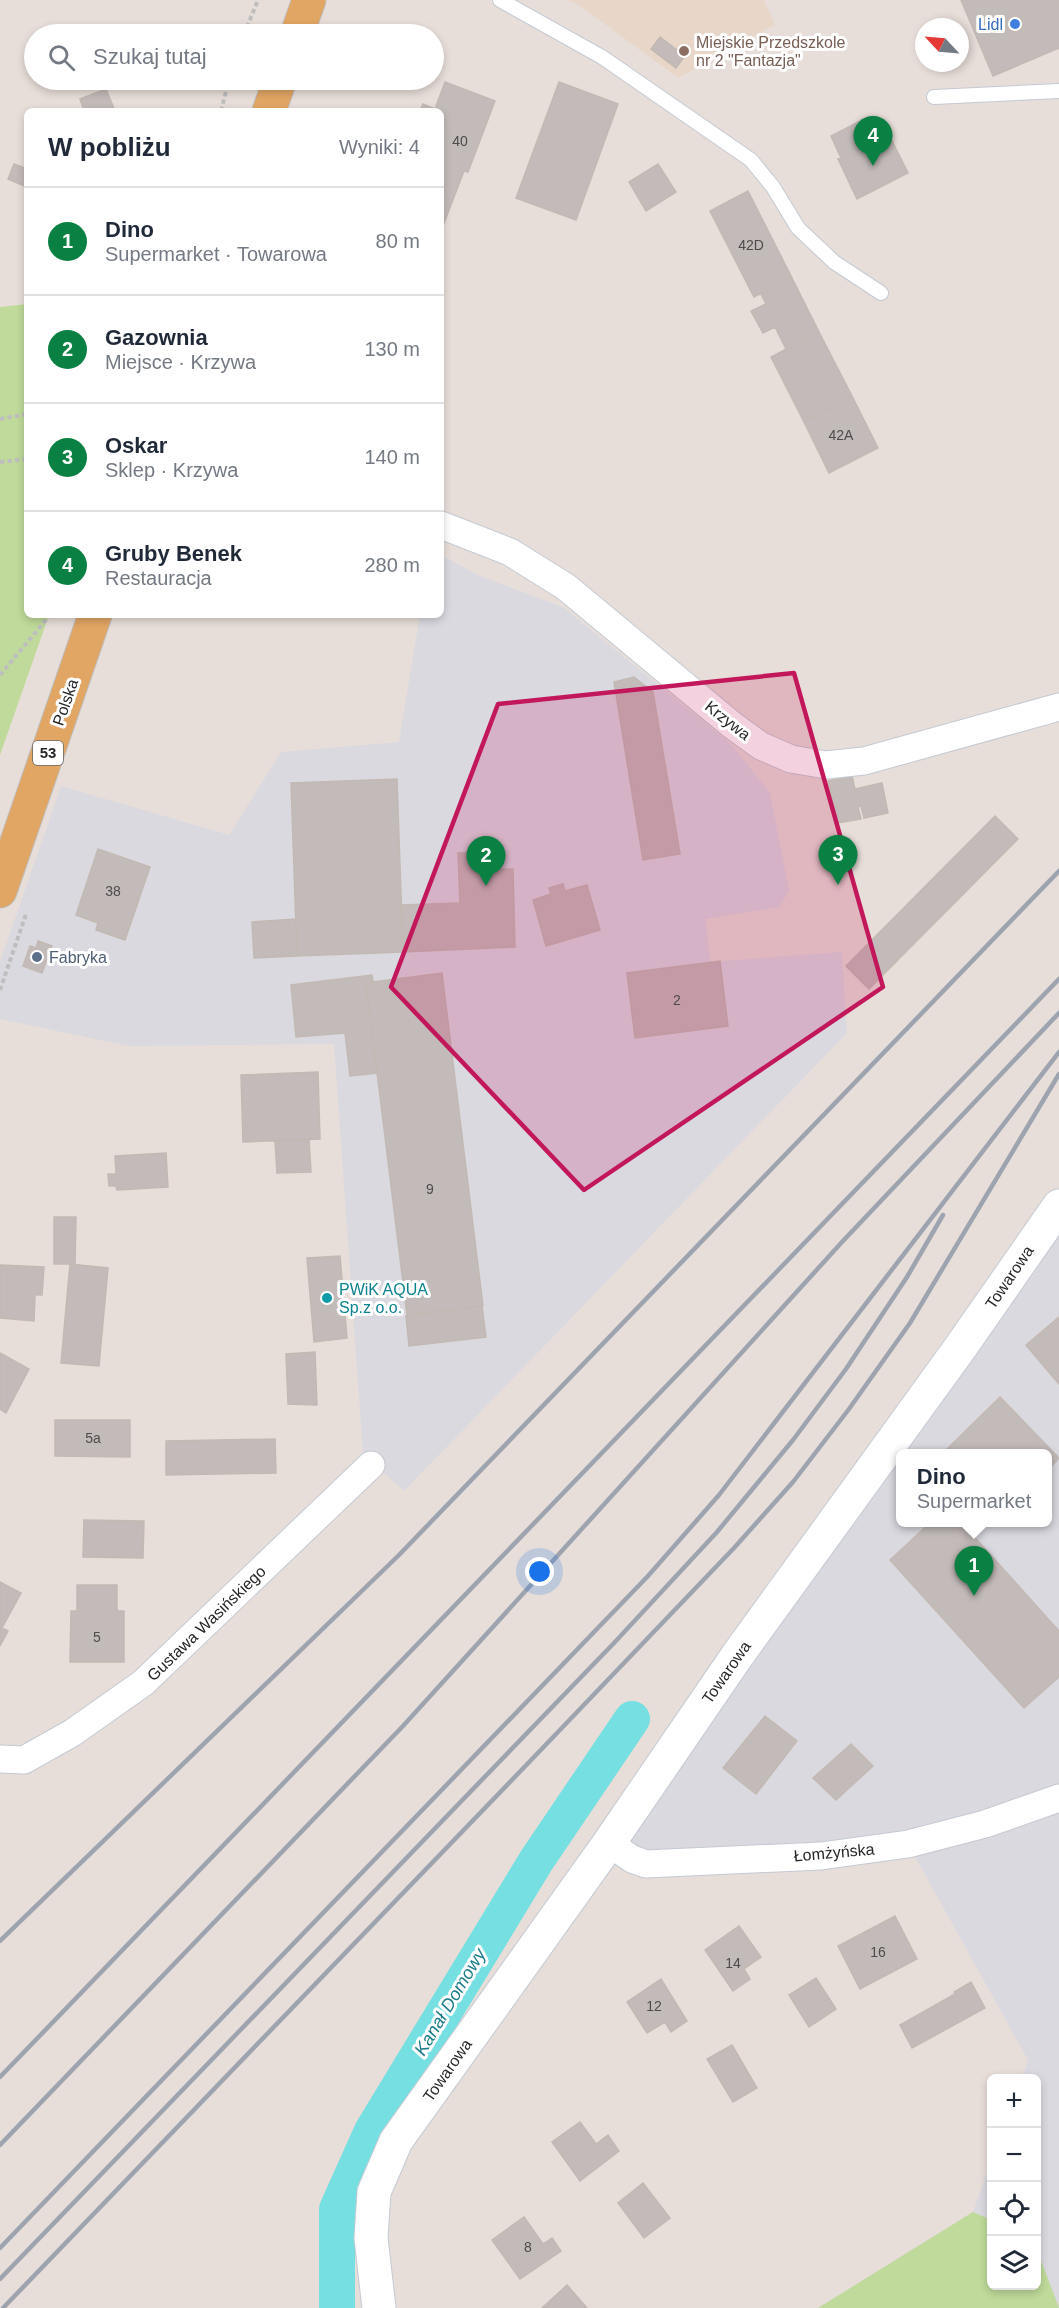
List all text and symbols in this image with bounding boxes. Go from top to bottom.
place label: Lidl [978,16,1003,33]
marker: Lidl [1008,17,1022,31]
north arrow [915,18,969,72]
search box [24,24,444,90]
place label: Miejskie Przedszkole nr 2 "Fantazja" [696,34,845,69]
icon: search [45,41,78,74]
text: Szukaj tutaj [93,44,207,69]
marker: Miejskie Przedszkole nr 2 "Fantazja" [677,44,691,58]
pin: 4 [854,116,892,166]
text: W pobliżu [48,132,171,162]
house number: 40 [452,133,468,149]
text: Wyniki: 4 [339,136,420,158]
text: Dino [105,217,154,242]
text: 1 [62,230,73,252]
text: 80 m [376,230,420,252]
house number: 42D [738,237,764,253]
text: Supermarket · Towarowa [105,243,327,265]
text: Gazownia [105,325,208,350]
text: 2 [62,338,73,360]
text: 130 m [364,338,420,360]
text: Miejsce · Krzywa [105,351,256,373]
house number: 42A [829,427,854,443]
text: Oskar [105,433,167,458]
text: 3 [62,446,73,468]
text: 140 m [364,446,420,468]
text: Sklep · Krzywa [105,459,238,481]
text: Gruby Benek [105,541,242,566]
text: 4 [62,554,73,576]
text: 280 m [364,554,420,576]
text: Restauracja [105,567,212,589]
street label: Polska [50,677,81,728]
street label: Krzywa [702,698,754,743]
road number: 53 [33,741,63,765]
pin: 2 [466,836,506,886]
pin: 3 [818,836,858,885]
house number: 38 [105,883,121,899]
place label: Fabryka [49,949,107,966]
marker: Fabryka [30,950,44,964]
house number: 2 [673,992,681,1008]
house number: 9 [426,1181,434,1197]
street label: Towarowa [982,1243,1037,1312]
place label: PWiK AQUA Sp.z o.o. [339,1281,428,1316]
marker: PWiK AQUA Sp.z o.o. [320,1291,334,1305]
house number: 5a [85,1430,101,1446]
popup [896,1449,1052,1527]
text: Dino [917,1464,966,1489]
text: Supermarket [917,1490,1031,1512]
pin: 1 [954,1546,994,1596]
your location [525,1557,554,1586]
street label: Gustawa Wasińskiego [144,1562,269,1684]
house number: 5 [93,1629,101,1645]
street label: Towarowa [699,1638,754,1707]
street label: Łomżyńska [793,1840,875,1864]
water label: Kanał Domowy [410,1944,490,2059]
house number: 16 [870,1944,886,1960]
house number: 14 [725,1955,741,1971]
house number: 12 [646,1998,662,2014]
street label: Towarowa [420,2036,475,2105]
map controls [987,2074,1041,2290]
button: + [987,2074,1041,2128]
button: − [987,2128,1041,2182]
button: locate [987,2182,1041,2236]
button: layers [987,2236,1041,2290]
house number: 8 [524,2239,532,2255]

